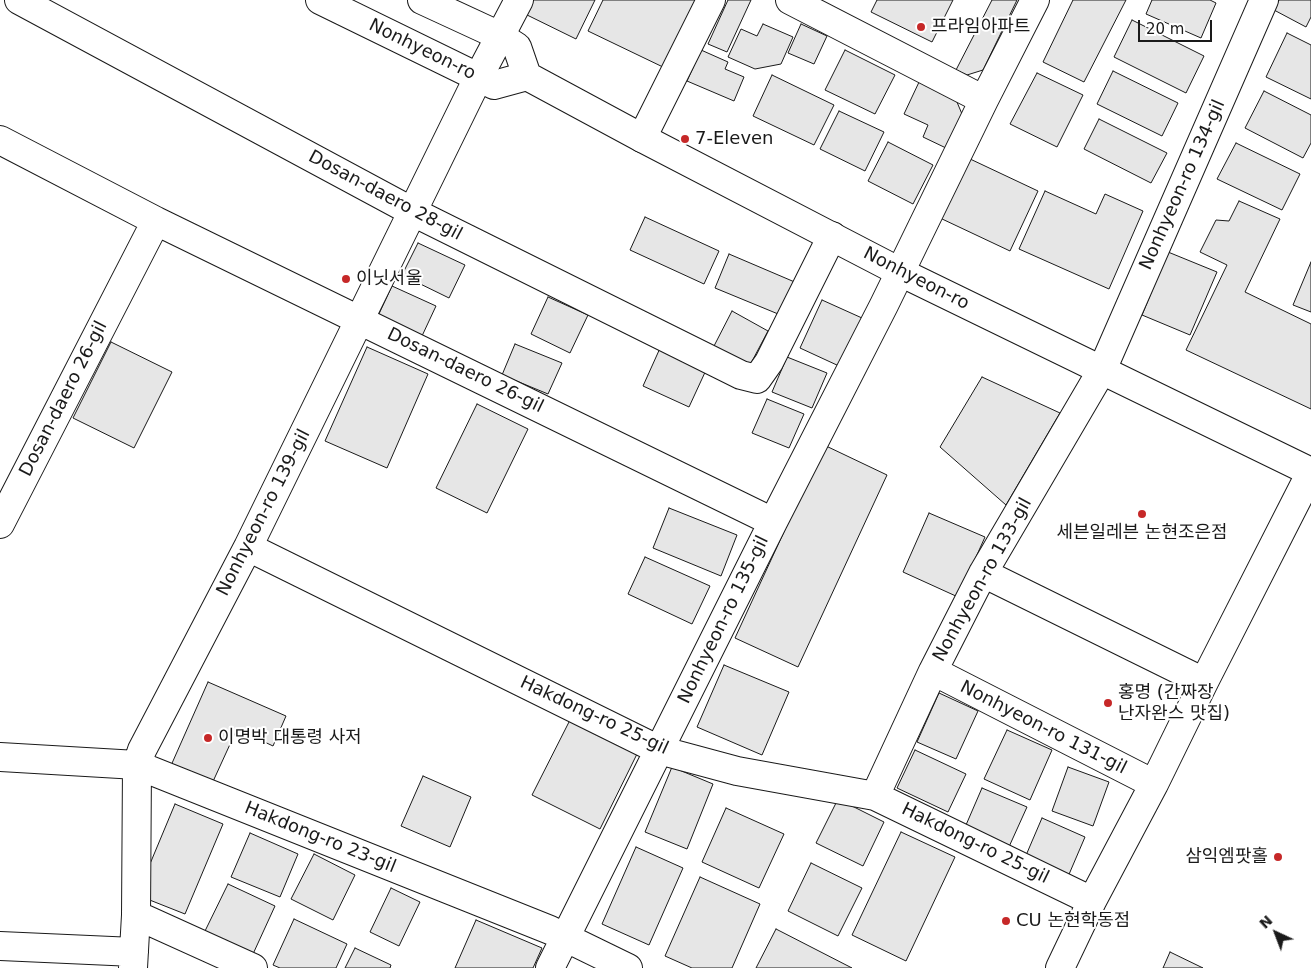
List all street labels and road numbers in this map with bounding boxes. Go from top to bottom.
street label: Nonhyeon-ro [365,15,479,85]
street label: Nonhyeon-ro 134-gil [1136,97,1230,273]
street label: Dosan-daero 28-gil [304,146,466,246]
street label: Nonhyeon-ro [859,243,973,315]
street label: Dosan-daero 26-gil [15,318,113,480]
street label: Dosan-daero 26-gil [383,324,547,418]
street label: Nonhyeon-ro 139-gil [213,426,315,600]
street label: Nonhyeon-ro 133-gil [929,494,1037,666]
street label: Nonhyeon-ro 135-gil [674,533,774,707]
street label: Hakdong-ro 25-gil [516,672,672,760]
street label: Nonhyeon-ro 131-gil [956,677,1130,779]
street label: Hakdong-ro 23-gil [241,798,399,878]
street label: Hakdong-ro 25-gil [898,799,1052,889]

